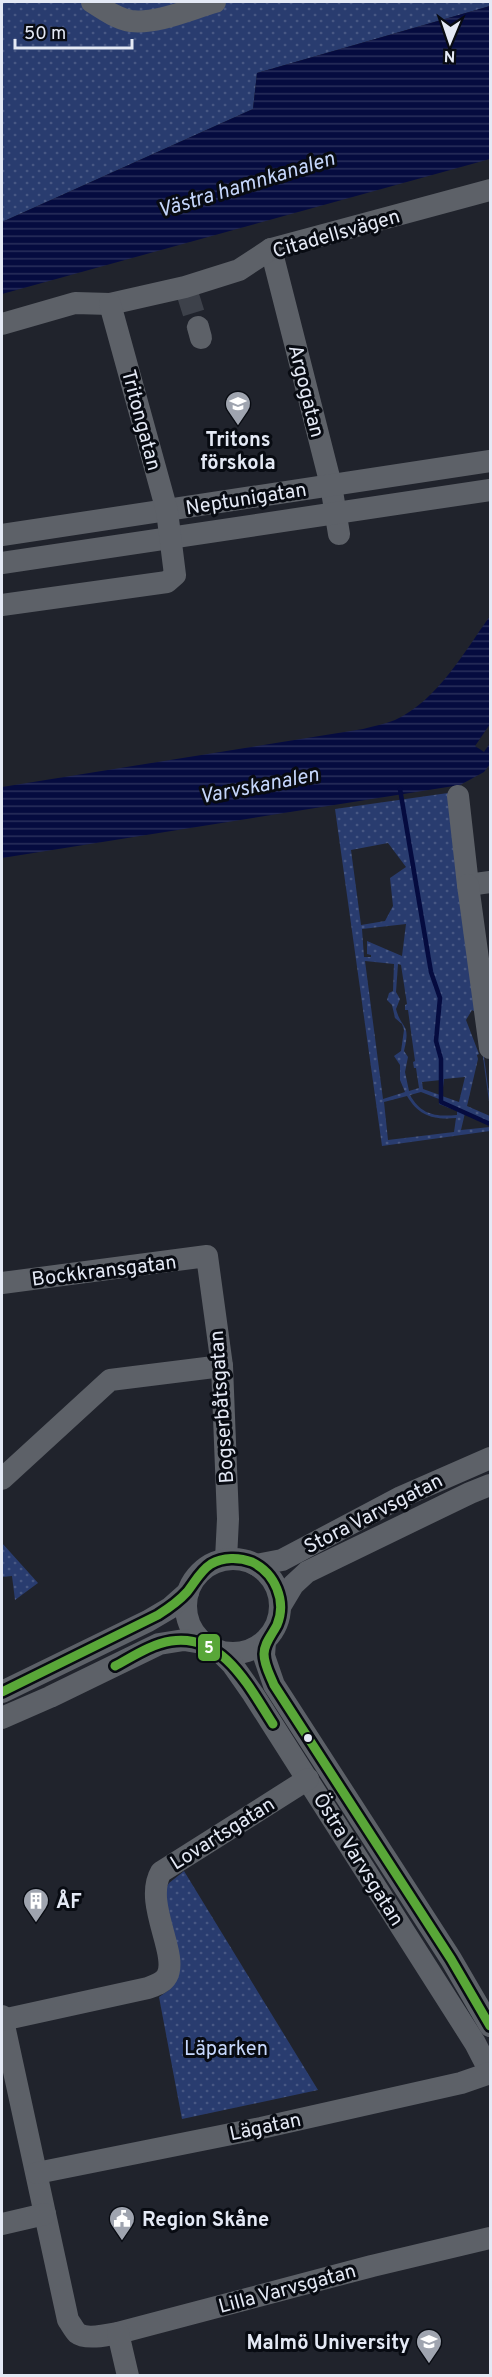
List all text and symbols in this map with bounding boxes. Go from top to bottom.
scale bar [15,12,132,50]
north arrow [420,12,480,72]
text: 50 m [24,23,66,46]
text: N [443,45,456,65]
water label: Västra hamnkanalen [155,146,339,225]
street label: Citadellsvägen [270,204,403,266]
street label: Argogatan [281,342,329,440]
street label: Tritongatan [114,367,166,474]
school or university icon: Tritons förskola [223,389,253,427]
place label: Tritons förskola [200,428,276,477]
street label: Neptunigatan [184,478,309,522]
water label: Varvskanalen [197,762,322,811]
street label: Bockkransgatan [30,1250,178,1294]
street label: Bogserbåtsgatan [205,1330,241,1484]
street label: Stora Varvsgatan [300,1469,448,1561]
line badge: 5 [197,1633,221,1662]
text: 5 [204,1639,214,1659]
unlabelled marker [302,1732,314,1744]
street label: Östra Varvsgatan [306,1788,410,1932]
street label: Lovartsgatan [166,1792,280,1877]
building icon: ÅF [21,1886,51,1924]
place label: ÅF [56,1889,82,1916]
park label: Läparken [184,2037,268,2063]
street label: Lägatan [227,2108,304,2148]
public building icon: Region Skåne [107,2204,137,2242]
place label: Region Skåne [142,2208,269,2234]
street label: Lilla Varvsgatan [216,2259,359,2321]
school or university icon: Malmö University [414,2327,444,2365]
place label: Malmö University [246,2331,410,2357]

